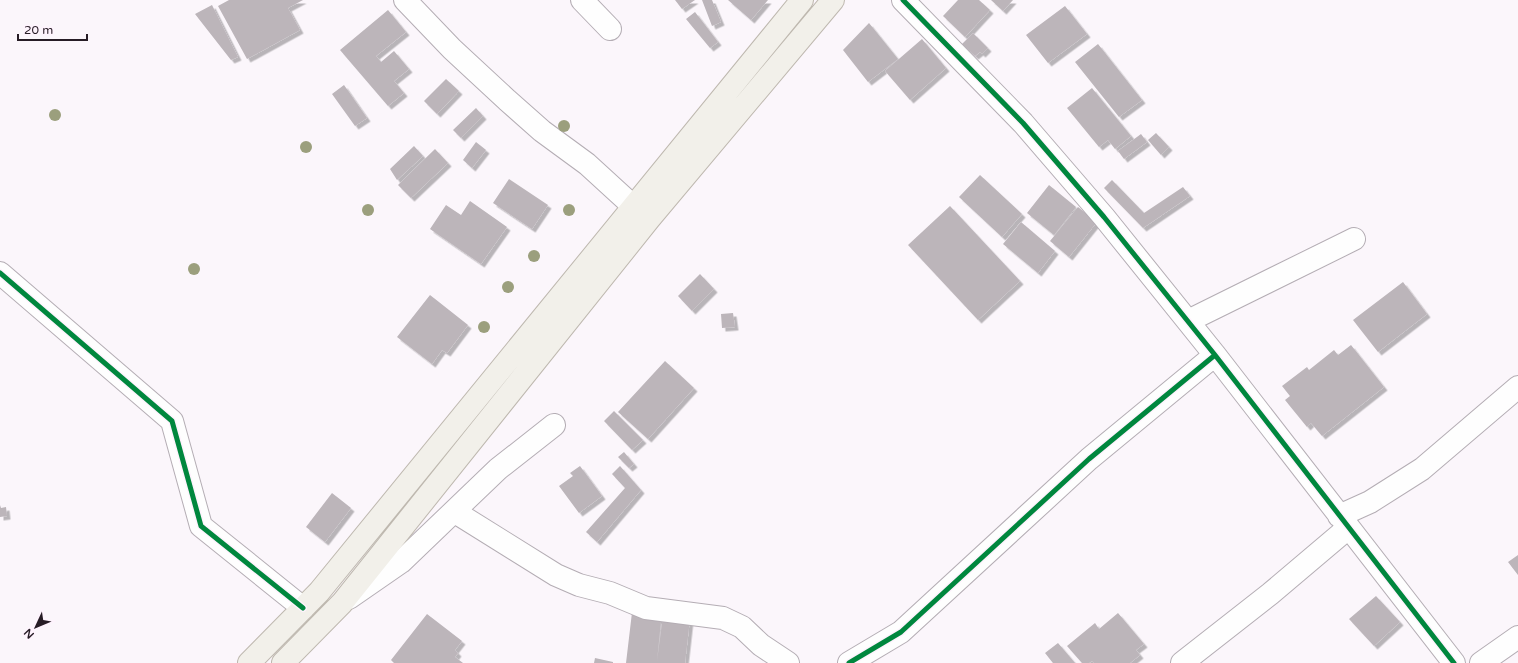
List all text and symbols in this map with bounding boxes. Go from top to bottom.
scale bar [18,16,87,42]
text: 20 m [24,23,53,37]
north arrow [16,607,56,647]
text: N [21,626,37,641]

